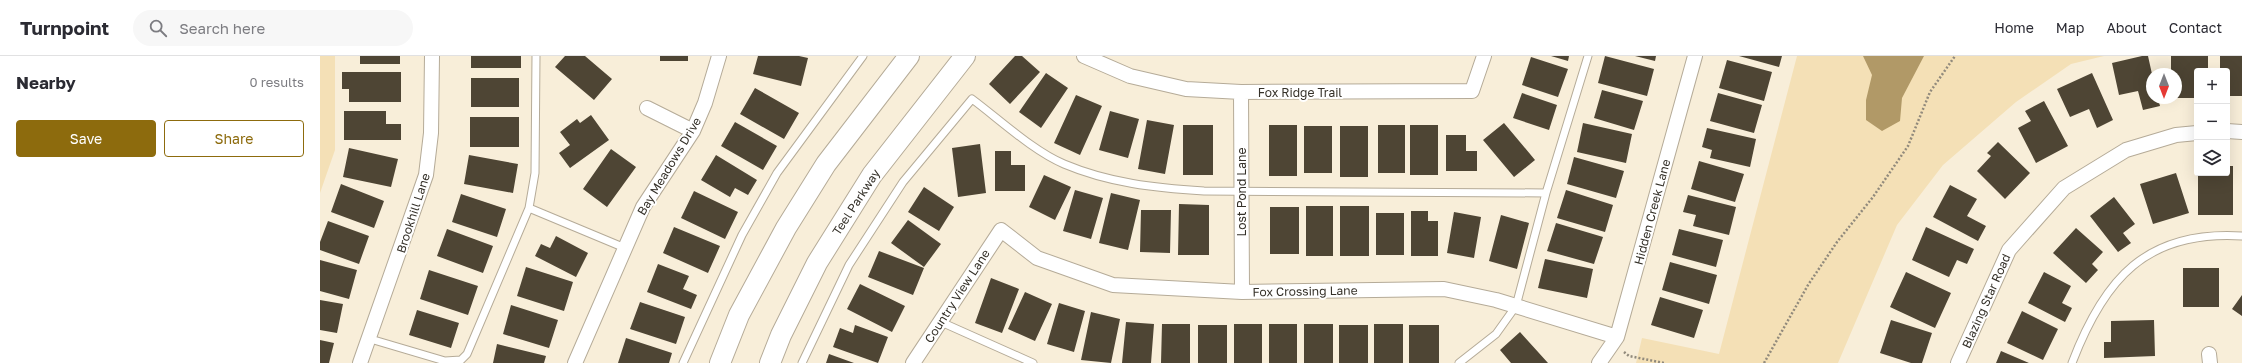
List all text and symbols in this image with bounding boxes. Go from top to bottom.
search box [133,10,413,46]
text: Turnpoint [20,16,109,39]
icon: search [147,17,169,39]
text: Search here [179,19,265,37]
text: Home [1994,19,2034,36]
text: Map [2056,19,2084,36]
text: About [2106,19,2147,36]
text: Contact [2169,19,2222,36]
north arrow [2146,68,2182,104]
map controls [2194,68,2230,176]
button: + [2194,68,2230,104]
text: Nearby [16,72,76,93]
text: 0 results [249,74,304,90]
street label: Fox Ridge Trail [1258,85,1342,100]
button: − [2194,104,2230,140]
street label: Bay Meadows Drive [634,114,704,218]
button: Save [16,120,156,157]
button: Share [164,120,304,157]
button: layers [2194,140,2230,176]
street label: Lost Pond Lane [1234,148,1249,236]
street label: Hidden Creek Lane [1631,157,1673,267]
street label: Teel Parkway [829,166,883,238]
street label: Brookhill Lane [393,171,433,255]
street label: Country View Lane [921,246,993,346]
street label: Blazing Star Road [1958,251,2014,351]
street label: Fox Crossing Lane [1252,283,1358,299]

